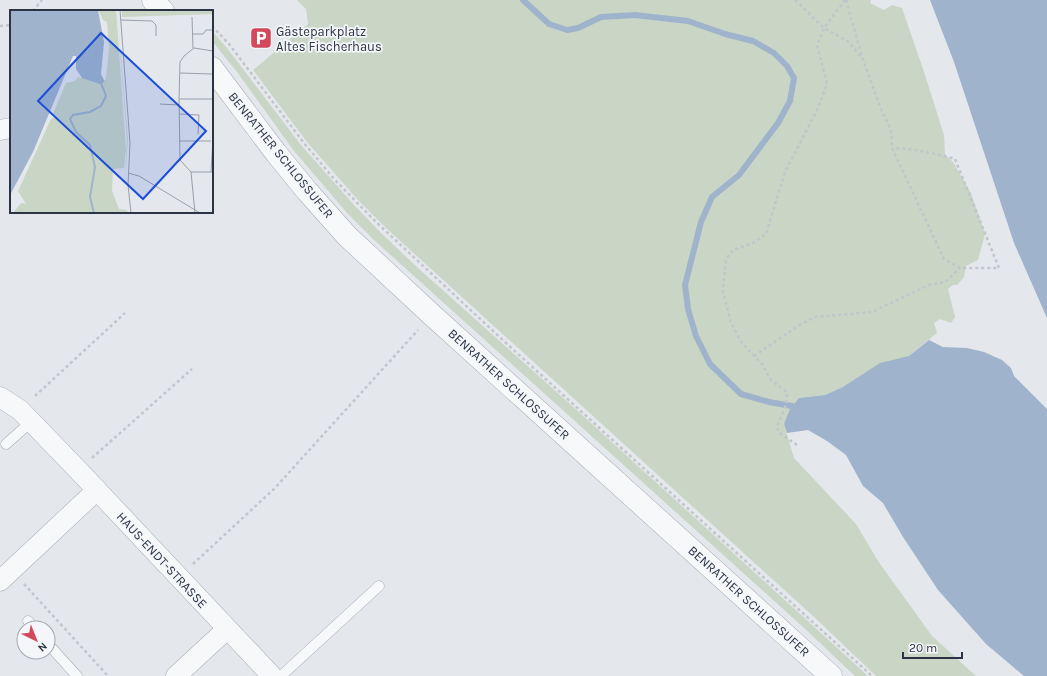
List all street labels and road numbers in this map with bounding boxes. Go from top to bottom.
street label: BENRATHER SCHLOSSUFER [225,89,337,221]
street label: BENRATHER SCHLOSSUFER [445,326,573,442]
street label: HAUS-ENDT-STRASSE [114,509,210,611]
street label: BENRATHER SCHLOSSUFER [685,543,813,659]

